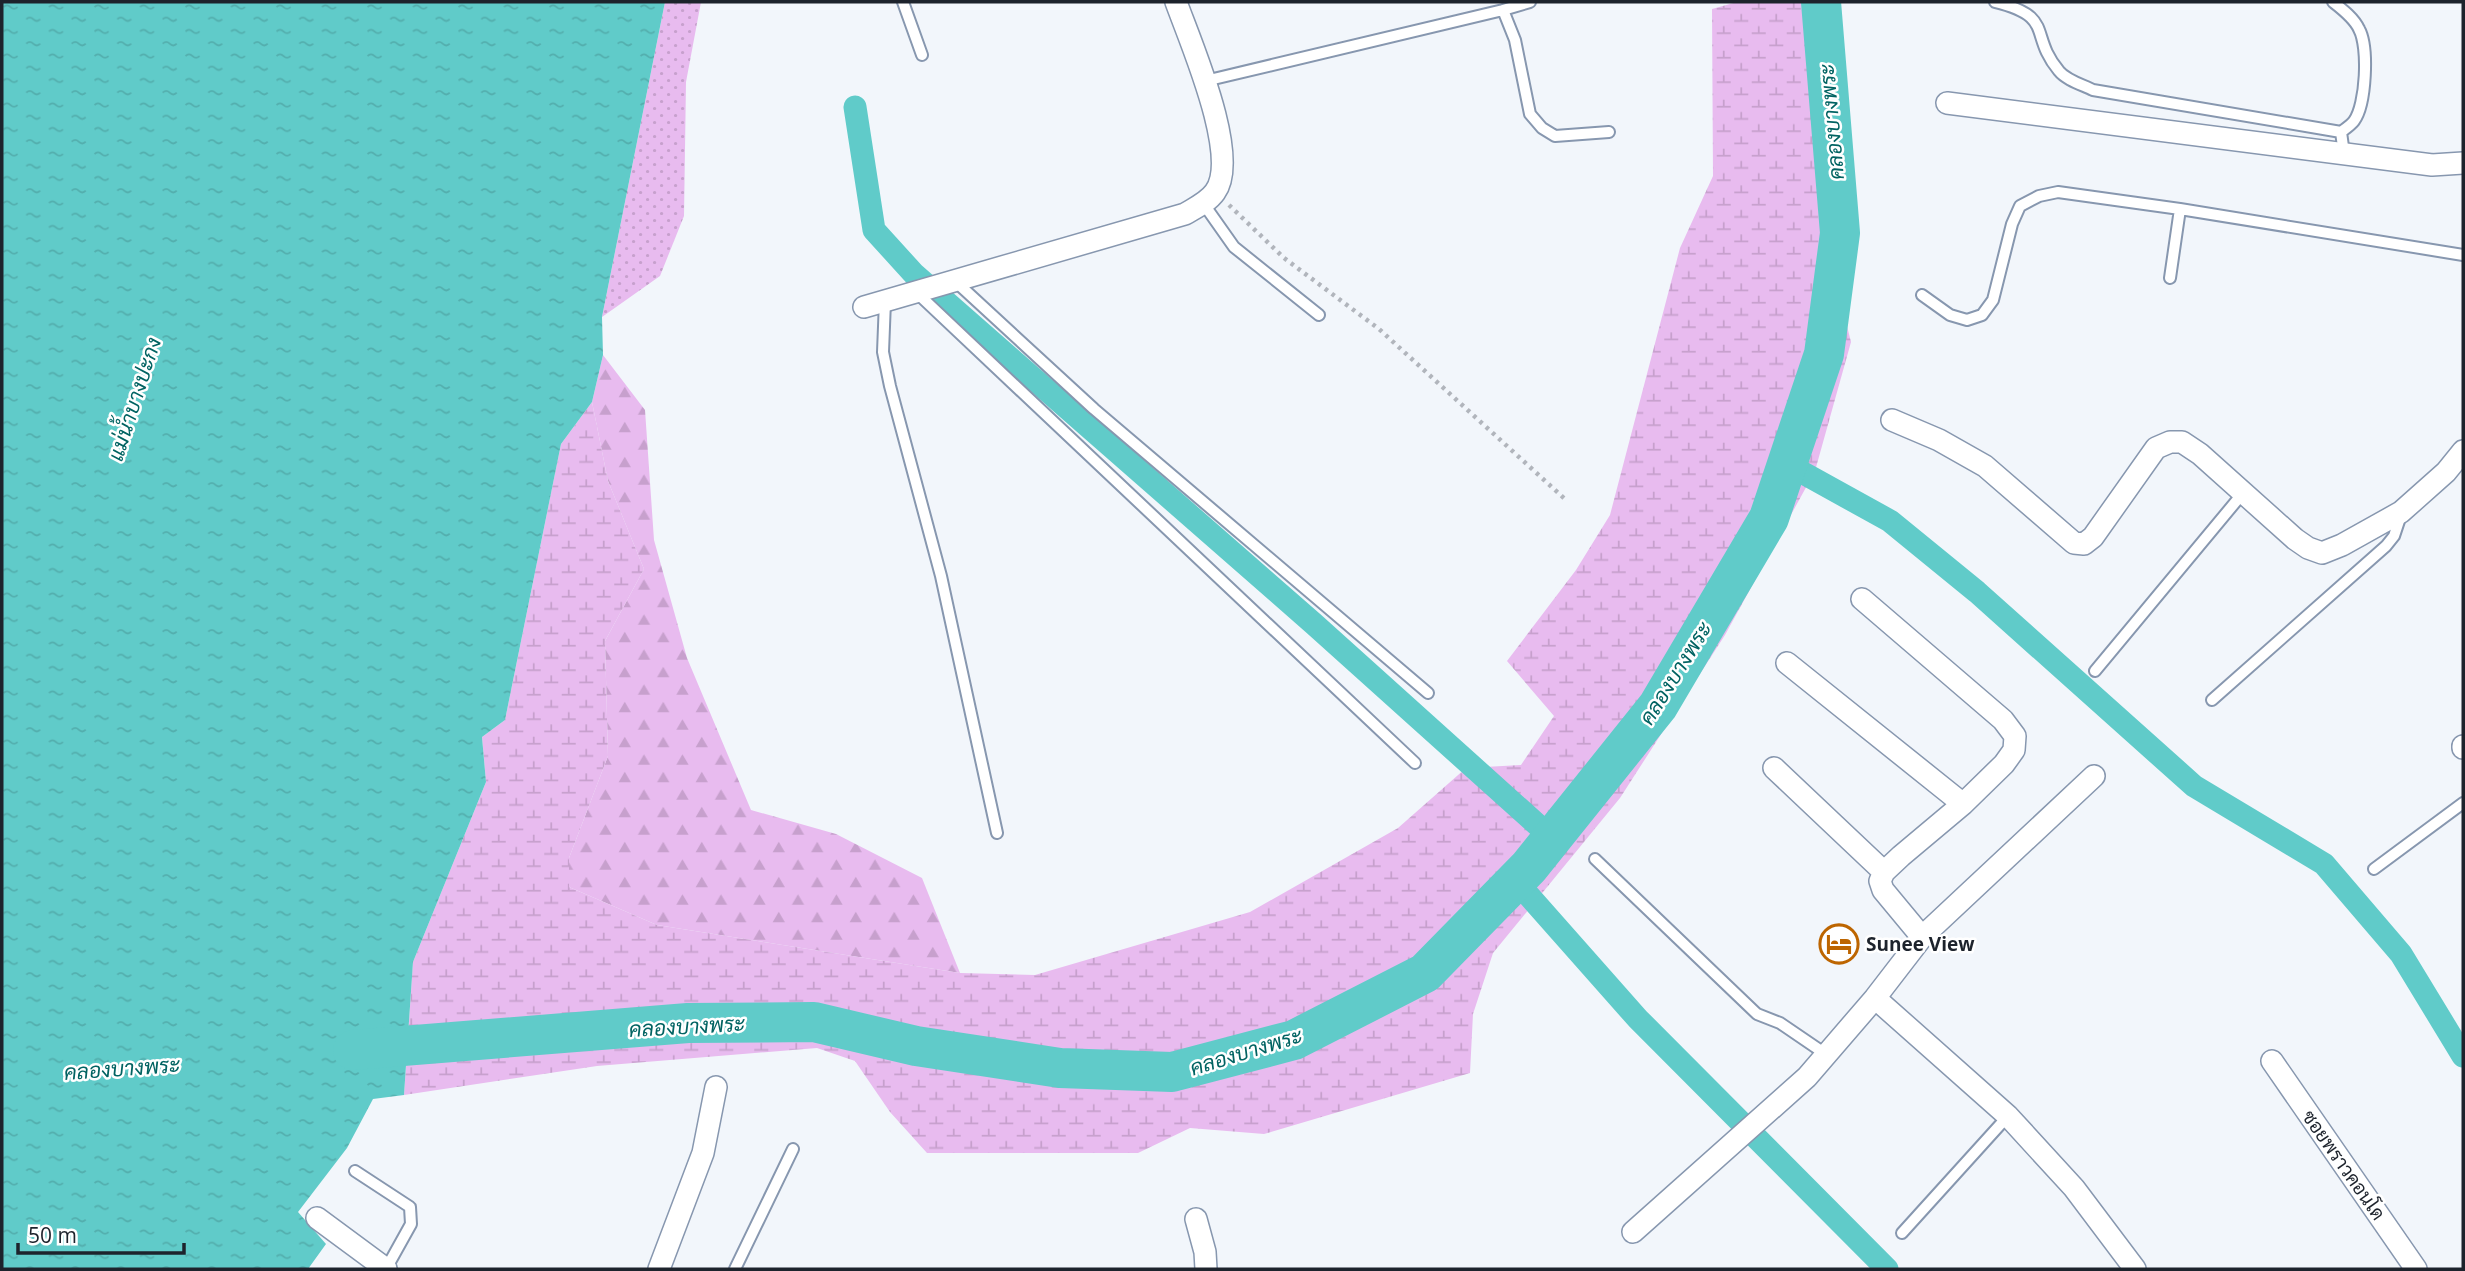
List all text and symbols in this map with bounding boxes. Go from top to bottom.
water label: คลองบางพระ [1812,62,1850,181]
water label: แม่น้ำบางปะกง [98,333,167,464]
water label: คลองบางพระ [1632,616,1718,730]
hotel icon: Sunee View [1818,923,1860,965]
place label: Sunee View [1866,931,1975,957]
water label: คลองบางพระ [628,1009,747,1043]
water label: คลองบางพระ [1186,1020,1307,1081]
water label: คลองบางพระ [63,1050,182,1086]
street label: ซอยพราวคอนโด [2296,1105,2392,1225]
scale bar [18,1212,184,1256]
text: 50 m [28,1221,77,1249]

